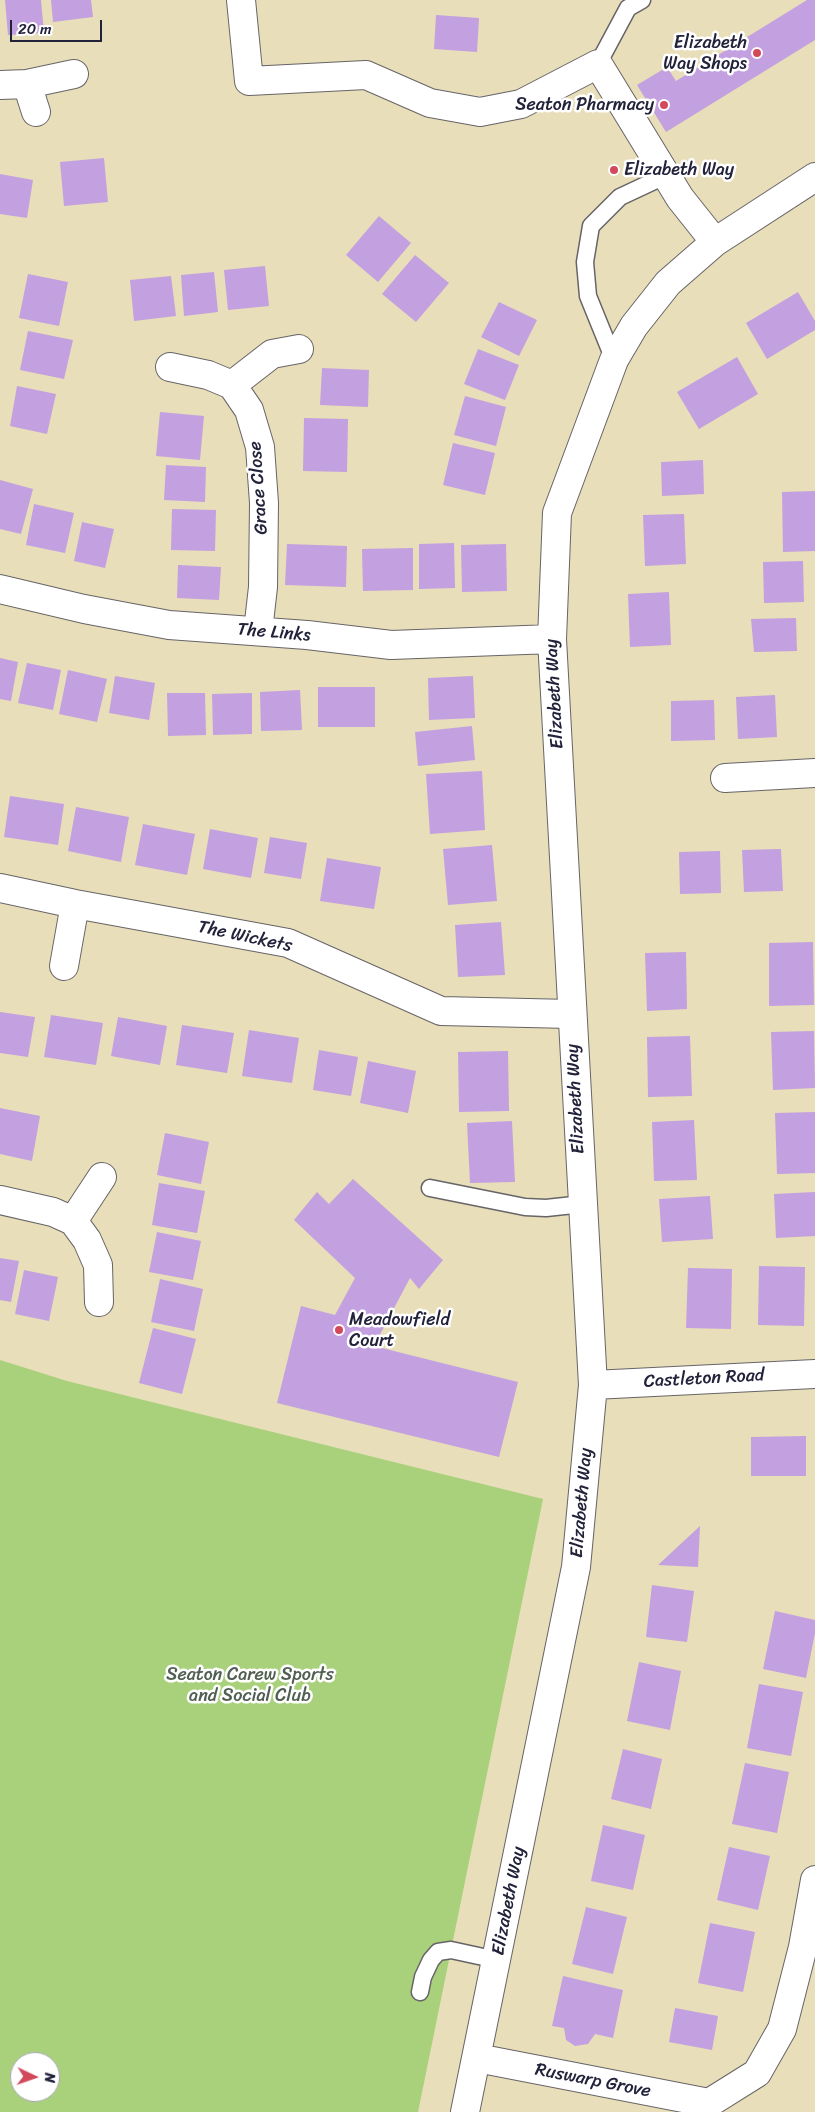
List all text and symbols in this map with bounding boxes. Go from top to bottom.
scale bar [12,10,105,42]
text: 20 m [18,16,52,42]
place label: Elizabeth Way Shops [663,32,747,74]
marker: Elizabeth Way Shops [751,47,763,59]
place label: Seaton Pharmacy [515,94,654,116]
marker: Seaton Pharmacy [658,99,670,111]
place label: Elizabeth Way [624,159,734,181]
marker: Elizabeth Way [608,164,620,176]
street label: Grace Close [245,441,273,535]
street label: The Links [237,619,311,647]
street label: Elizabeth Way [541,638,569,750]
street label: The Wickets [196,917,294,957]
street label: Elizabeth Way [562,1043,590,1155]
place label: Meadowfield Court [349,1309,450,1352]
marker: Meadowfield Court [333,1324,345,1336]
street label: Castleton Road [643,1365,765,1393]
street label: Elizabeth Way [566,1447,598,1559]
park label: Seaton Carew Sports and Social Club [166,1664,334,1706]
street label: Elizabeth Way [488,1845,530,1957]
north arrow [10,2052,60,2102]
street label: Ruswarp Grove [533,2059,653,2103]
text: N [37,2072,62,2083]

